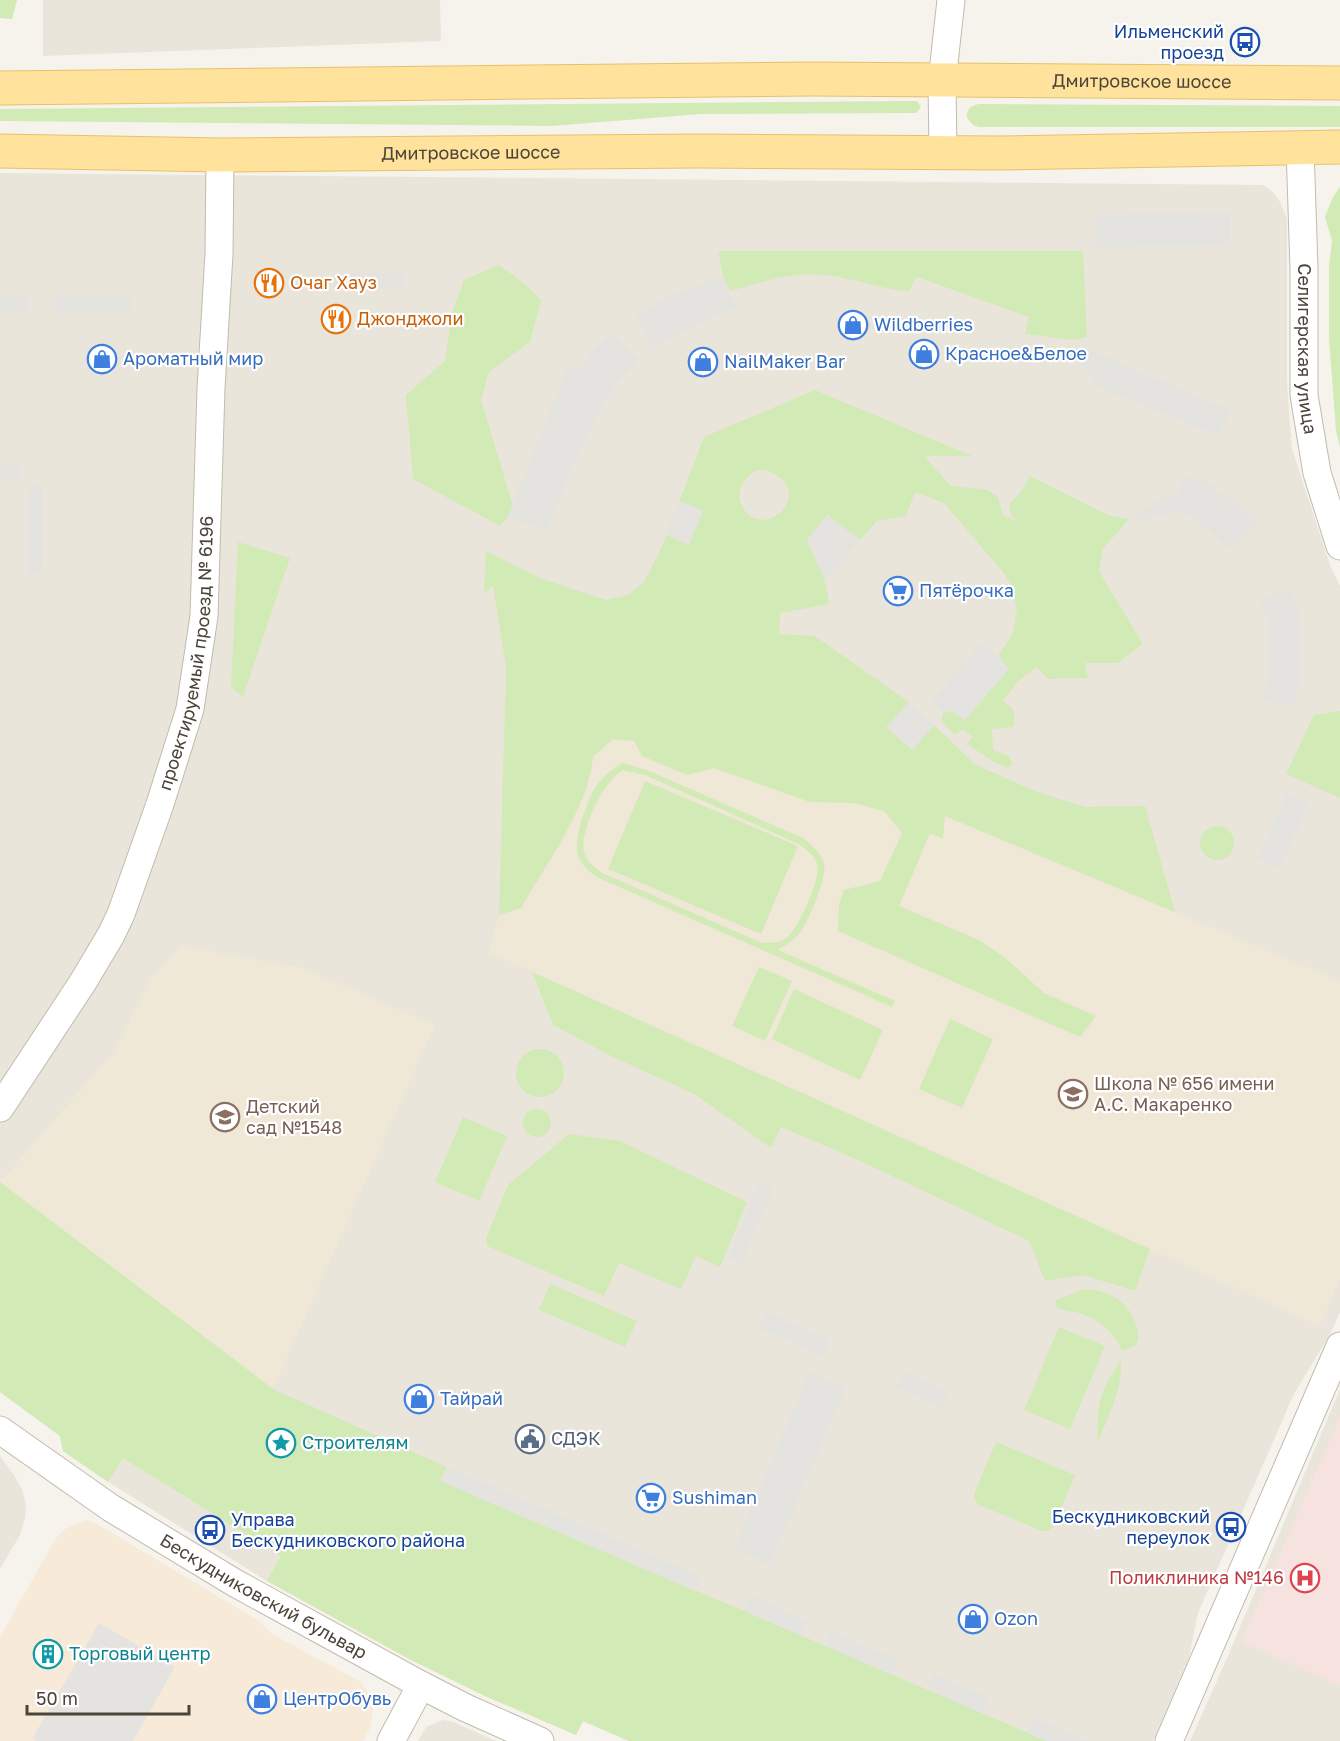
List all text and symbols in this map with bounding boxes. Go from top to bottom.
place label: Ильменский проезд [1114,20,1224,63]
bus stop icon: Ильменский проезд [1229,26,1261,58]
street label: Дмитровское шоссе [1052,69,1232,92]
street label: Дмитровское шоссе [381,140,561,164]
street label: Селигерская улица [1294,263,1322,436]
restaurant icon: Очаг Хауз [253,267,285,299]
place label: Очаг Хауз [290,271,377,293]
restaurant icon: Джонджоли [320,303,352,335]
place label: Джонджоли [357,307,463,329]
shop icon: Wildberries [837,309,869,341]
place label: Wildberries [874,313,973,335]
shop icon: Красное&Белое [908,338,940,370]
place label: Красное&Белое [945,342,1087,364]
shop icon: Ароматный мир [86,343,118,375]
shop icon: NailMaker Bar [687,346,719,378]
place label: Ароматный мир [123,347,263,369]
place label: NailMaker Bar [724,350,845,372]
street label: проектируемый проезд № 6196 [153,515,217,793]
supermarket icon: Пятёрочка [882,575,914,607]
place label: Пятёрочка [919,579,1014,601]
place label: Школа № 656 имени А.С. Макаренко [1094,1072,1275,1115]
school or university icon: Школа № 656 имени А.С. Макаренко [1057,1078,1089,1110]
place label: Детский сад №1548 [246,1095,342,1138]
school or university icon: Детский сад №1548 [209,1101,241,1133]
shop icon: Тайрай [403,1383,435,1415]
place label: Тайрай [440,1387,503,1409]
public building icon: СДЭК [514,1423,546,1455]
place icon: Строителям [265,1427,297,1459]
place label: СДЭК [551,1427,601,1449]
place label: Строителям [302,1431,409,1453]
supermarket icon: Sushiman [635,1482,667,1514]
place label: Sushiman [672,1486,757,1508]
place label: Бескудниковский переулок [1052,1505,1210,1548]
place label: Управа Бескудниковского района [231,1508,465,1551]
bus stop icon: Бескудниковский переулок [1215,1511,1247,1543]
bus stop icon: Управа Бескудниковского района [194,1514,226,1546]
street label: Бескудниковский бульвар [156,1528,371,1663]
hospital icon: Поликлиника №146 [1289,1562,1321,1594]
place label: Поликлиника №146 [1109,1566,1284,1588]
shop icon: Ozon [957,1603,989,1635]
place label: Ozon [994,1607,1038,1629]
building icon: Торговый центр [32,1638,64,1670]
place label: Торговый центр [69,1642,211,1664]
scale bar [27,1678,189,1716]
shop icon: ЦентрОбувь [246,1683,278,1715]
text: 50 m [36,1687,78,1709]
place label: ЦентрОбувь [283,1687,391,1709]

